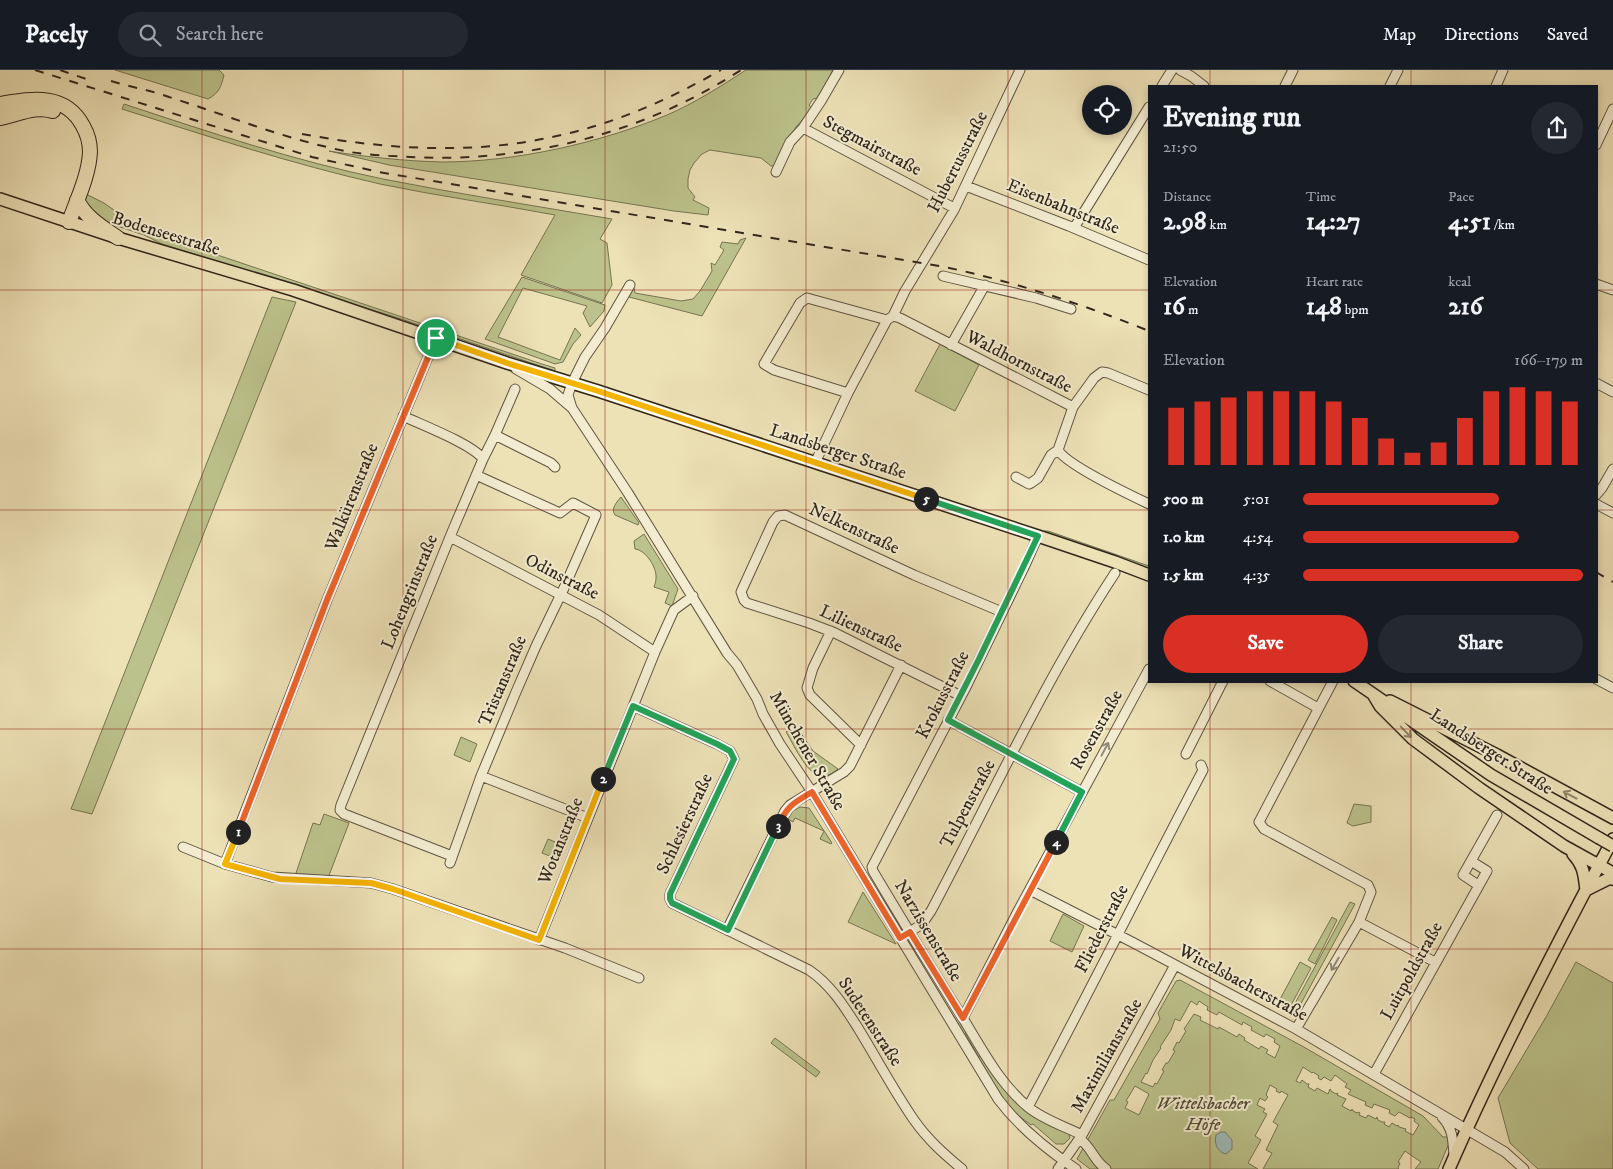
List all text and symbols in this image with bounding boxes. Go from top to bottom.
search box [118,12,468,57]
text: Pacely [25,20,88,50]
icon: search [136,21,164,49]
text: Search here [176,23,264,46]
text: Map [1383,24,1416,46]
text: Directions [1444,24,1519,46]
text: Saved [1547,24,1588,46]
map controls [1082,85,1132,135]
button: locate [1082,85,1132,135]
text: Evening run [1163,100,1301,135]
button: share [1531,102,1583,154]
street label: Hubertusstraße [923,108,993,216]
street label: Stegmairstraße [819,111,925,181]
text: 21:50 [1163,137,1197,157]
street label: Eisenbahnstraße [1003,174,1123,240]
text: Distance [1163,188,1211,206]
text: Time [1306,188,1336,206]
text: Pace [1448,188,1474,206]
text: 2.98 [1163,206,1207,237]
text: 14:27 [1306,206,1361,237]
text: 4:51 [1448,206,1491,237]
street label: Bodenseestraße [110,207,222,261]
text: km [1207,216,1227,234]
text: /km [1491,216,1515,234]
text: Elevation [1163,273,1217,291]
text: Heart rate [1306,273,1363,291]
text: kcal [1448,273,1471,291]
text: 16 [1163,291,1185,322]
text: 148 [1306,291,1342,322]
text: 216 [1448,291,1483,322]
text: m [1185,301,1199,319]
text: bpm [1342,301,1369,319]
pin [415,317,457,359]
icon: arrive [422,324,450,352]
street label: Waldhornstraße [961,325,1076,398]
text: Elevation [1163,350,1225,370]
text: 166–179 m [1514,350,1583,370]
street label: Landsberger Straße [767,420,909,484]
street label: Walkürenstraße [320,440,384,555]
pin: 5 [914,486,938,512]
text: 500 m [1163,489,1204,509]
text: 5:01 [1243,489,1270,509]
text: 5 [923,490,930,508]
street label: Nelkenstraße [805,498,903,560]
text: 1.0 km [1163,527,1205,547]
text: 4:54 [1243,527,1273,547]
street label: Lohengrinstraße [377,531,443,653]
street label: Odinstraße [521,549,603,605]
text: 1.5 km [1163,565,1204,585]
text: 4:35 [1243,565,1270,585]
street label: Lilienstraße [816,600,906,658]
button: Save [1163,615,1368,673]
button: Share [1378,615,1583,673]
street label: Tristanstraße [474,632,532,730]
street label: Krokusstraße [911,647,975,743]
street label: Rosenstraße [1066,686,1128,774]
street label: Münchener Straße [764,687,850,815]
street label: Landsberger Straße [1425,704,1557,800]
one-way arrow [1400,726,1412,739]
one-way arrow [1101,742,1111,756]
street label: Tulpenstraße [936,756,1000,852]
pin: 2 [590,766,616,792]
text: 2 [600,770,607,788]
street label: Schlesierstraße [652,770,718,878]
one-way arrow [1563,790,1578,799]
street label: Wotanstraße [533,794,588,889]
pin: 3 [766,814,790,838]
text: 3 [776,817,781,835]
pin: 1 [226,820,250,844]
text: 1 [236,823,241,841]
pin: 4 [1044,830,1068,854]
text: 4 [1052,833,1061,851]
street label: Narzissenstraße [889,876,967,986]
street label: Fliederstraße [1070,881,1134,977]
street label: Luitpoldstraße [1376,918,1448,1024]
street label: Wittelsbacherstraße [1174,939,1311,1026]
one-way arrow [1329,956,1339,971]
street label: Sudetenstraße [833,973,907,1071]
street label: Maximilianstraße [1067,995,1147,1117]
park label: Wittelsbacher Höfe [1157,1093,1251,1136]

